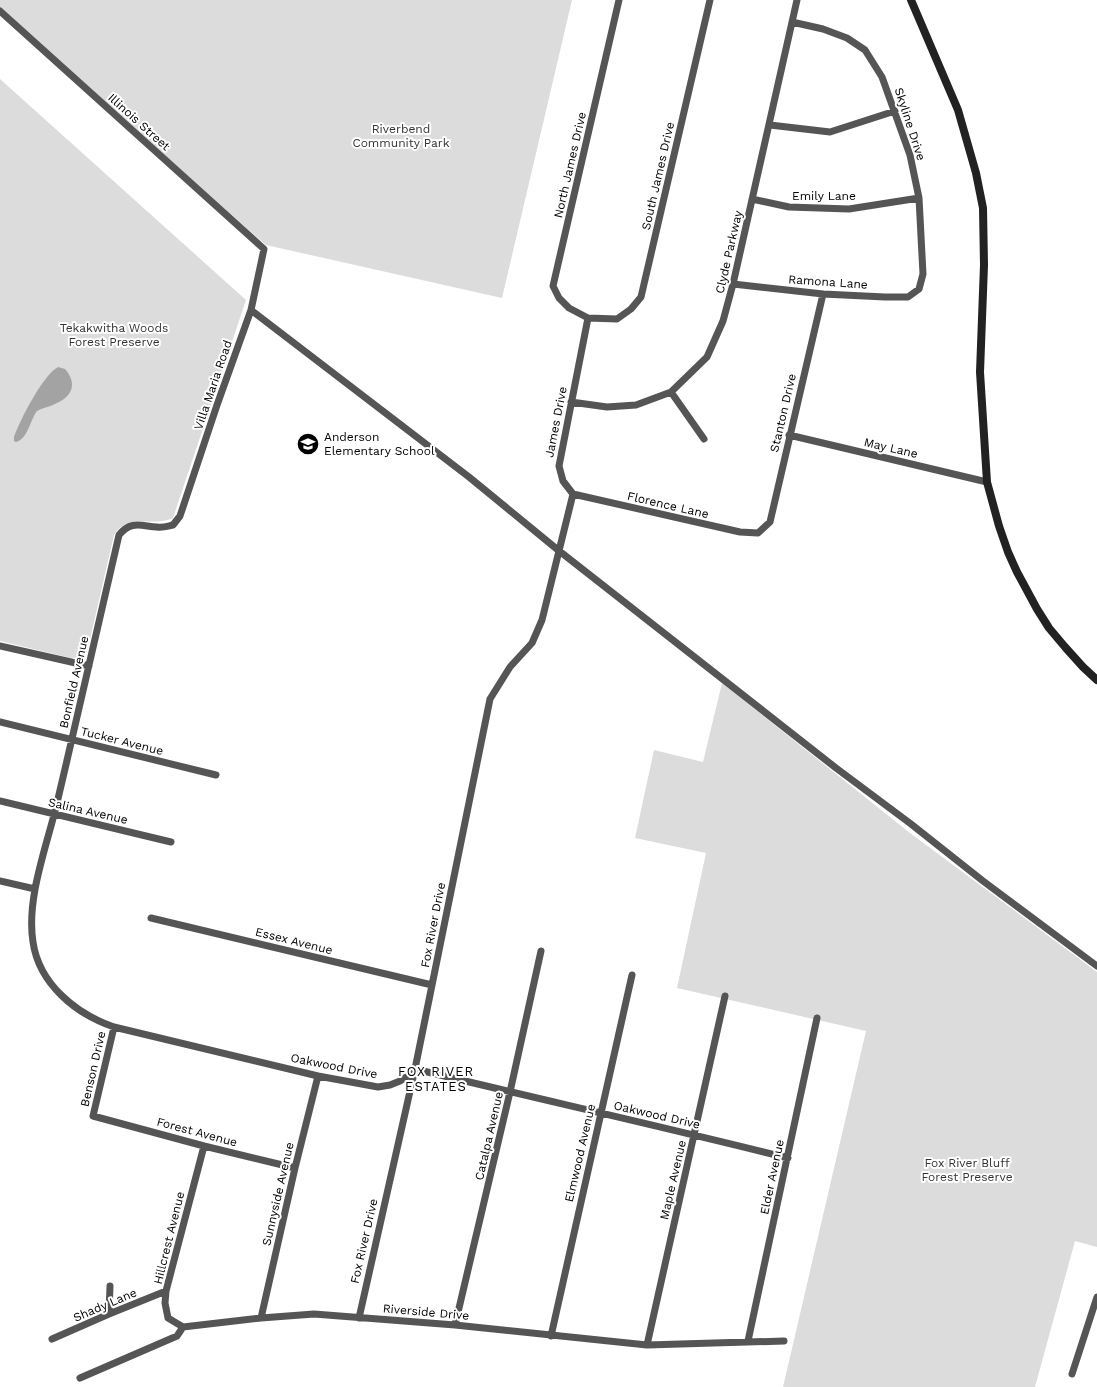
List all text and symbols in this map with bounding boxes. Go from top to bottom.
street label: Skyline Drive [892,86,928,162]
street label: Illinois Street [105,91,173,153]
street label: North James Drive [551,110,589,220]
street label: South James Drive [639,120,677,231]
park label: Riverbend Community Park [352,122,450,150]
street label: Emily Lane [792,189,856,203]
street label: Clyde Parkway [713,208,746,295]
street label: Ramona Lane [788,272,868,292]
park label: Tekakwitha Woods Forest Preserve [60,321,168,349]
street label: Villa Maria Road [191,338,235,432]
street label: Stanton Drive [767,372,799,454]
street label: James Drive [542,385,570,459]
place label: Anderson Elementary School [324,430,435,458]
school or university icon: Anderson Elementary School [295,431,321,457]
street label: May Lane [863,435,919,461]
street label: Florence Lane [626,489,710,521]
street label: Bonfield Avenue [57,634,91,730]
street label: Tucker Avenue [79,724,165,758]
street label: Salina Avenue [47,795,129,827]
street label: Fox River Drive [418,881,448,969]
street label: Essex Avenue [254,925,334,957]
street label: Benson Drive [78,1030,109,1108]
street label: Oakwood Drive [289,1051,379,1081]
district label: FOX RIVER ESTATES [398,1064,474,1094]
street label: Catalpa Avenue [472,1090,506,1182]
street label: Oakwood Drive [612,1098,702,1132]
street label: Elmwood Avenue [562,1102,598,1204]
street label: Forest Avenue [155,1115,239,1150]
street label: Elder Avenue [757,1138,787,1216]
street label: Maple Avenue [657,1139,689,1221]
street label: Sunnyside Avenue [259,1141,297,1247]
park label: Fox River Bluff Forest Preserve [921,1156,1013,1184]
street label: Hillcrest Avenue [151,1190,187,1286]
street label: Fox River Drive [347,1197,381,1285]
street label: Shady Lane [71,1285,139,1325]
street label: Riverside Drive [382,1301,470,1323]

